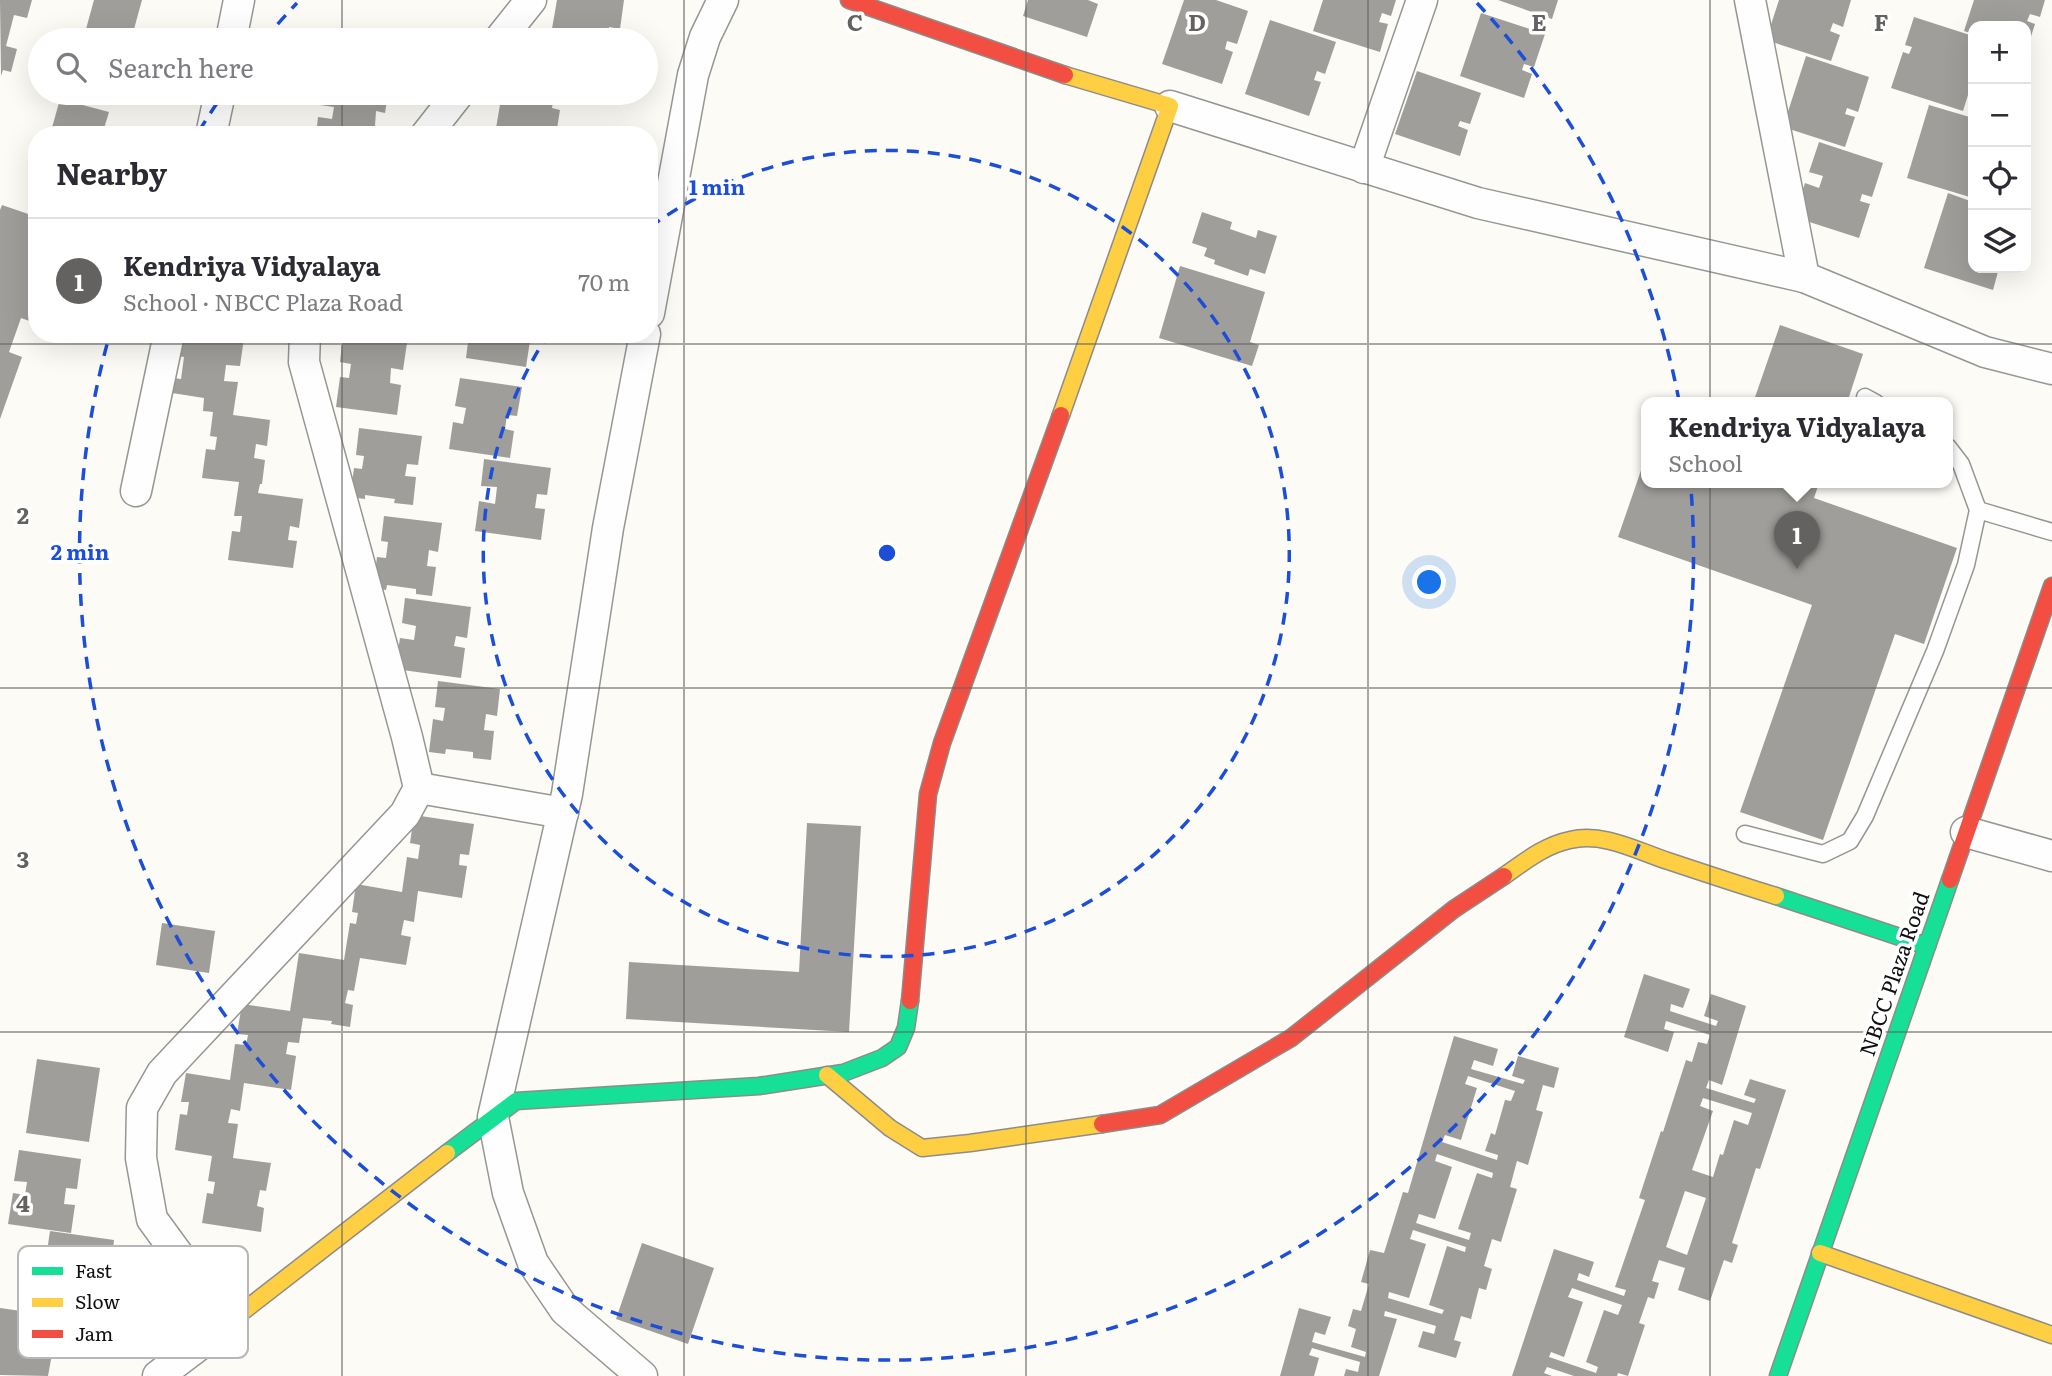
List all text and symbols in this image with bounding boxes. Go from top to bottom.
text: C [847,4,863,38]
text: D [1188,4,1206,38]
text: E [1531,4,1547,38]
text: F [1874,4,1889,38]
map controls [1968,21,2031,273]
button: + [1968,21,2031,84]
search box [28,28,658,105]
text: Search here [108,47,254,86]
icon: search [52,48,90,86]
button: − [1968,84,2031,147]
button: locate [1968,147,2031,210]
text: Nearby [56,150,167,194]
text: 1 min [689,170,745,201]
button: layers [1968,210,2031,273]
text: Kendriya Vidyalaya [123,245,380,284]
text: 1 [74,264,84,298]
text: 70 m [578,264,630,298]
text: School · NBCC Plaza Road [123,284,403,318]
popup [1641,397,1953,488]
text: Kendriya Vidyalaya [1668,406,1926,445]
text: School [1668,445,1743,479]
text: 2 [17,497,29,531]
pin: 1 [1774,511,1820,569]
text: 2 min [51,535,110,566]
centre of rings [875,541,899,565]
your location [1412,565,1446,599]
text: 3 [17,841,29,875]
street label: NBCC Plaza Road [1850,886,1935,1060]
text: 4 [16,1185,30,1219]
legend [18,1246,248,1358]
text: Fast [75,1256,112,1284]
text: Slow [75,1287,120,1315]
text: Jam [75,1319,113,1347]

